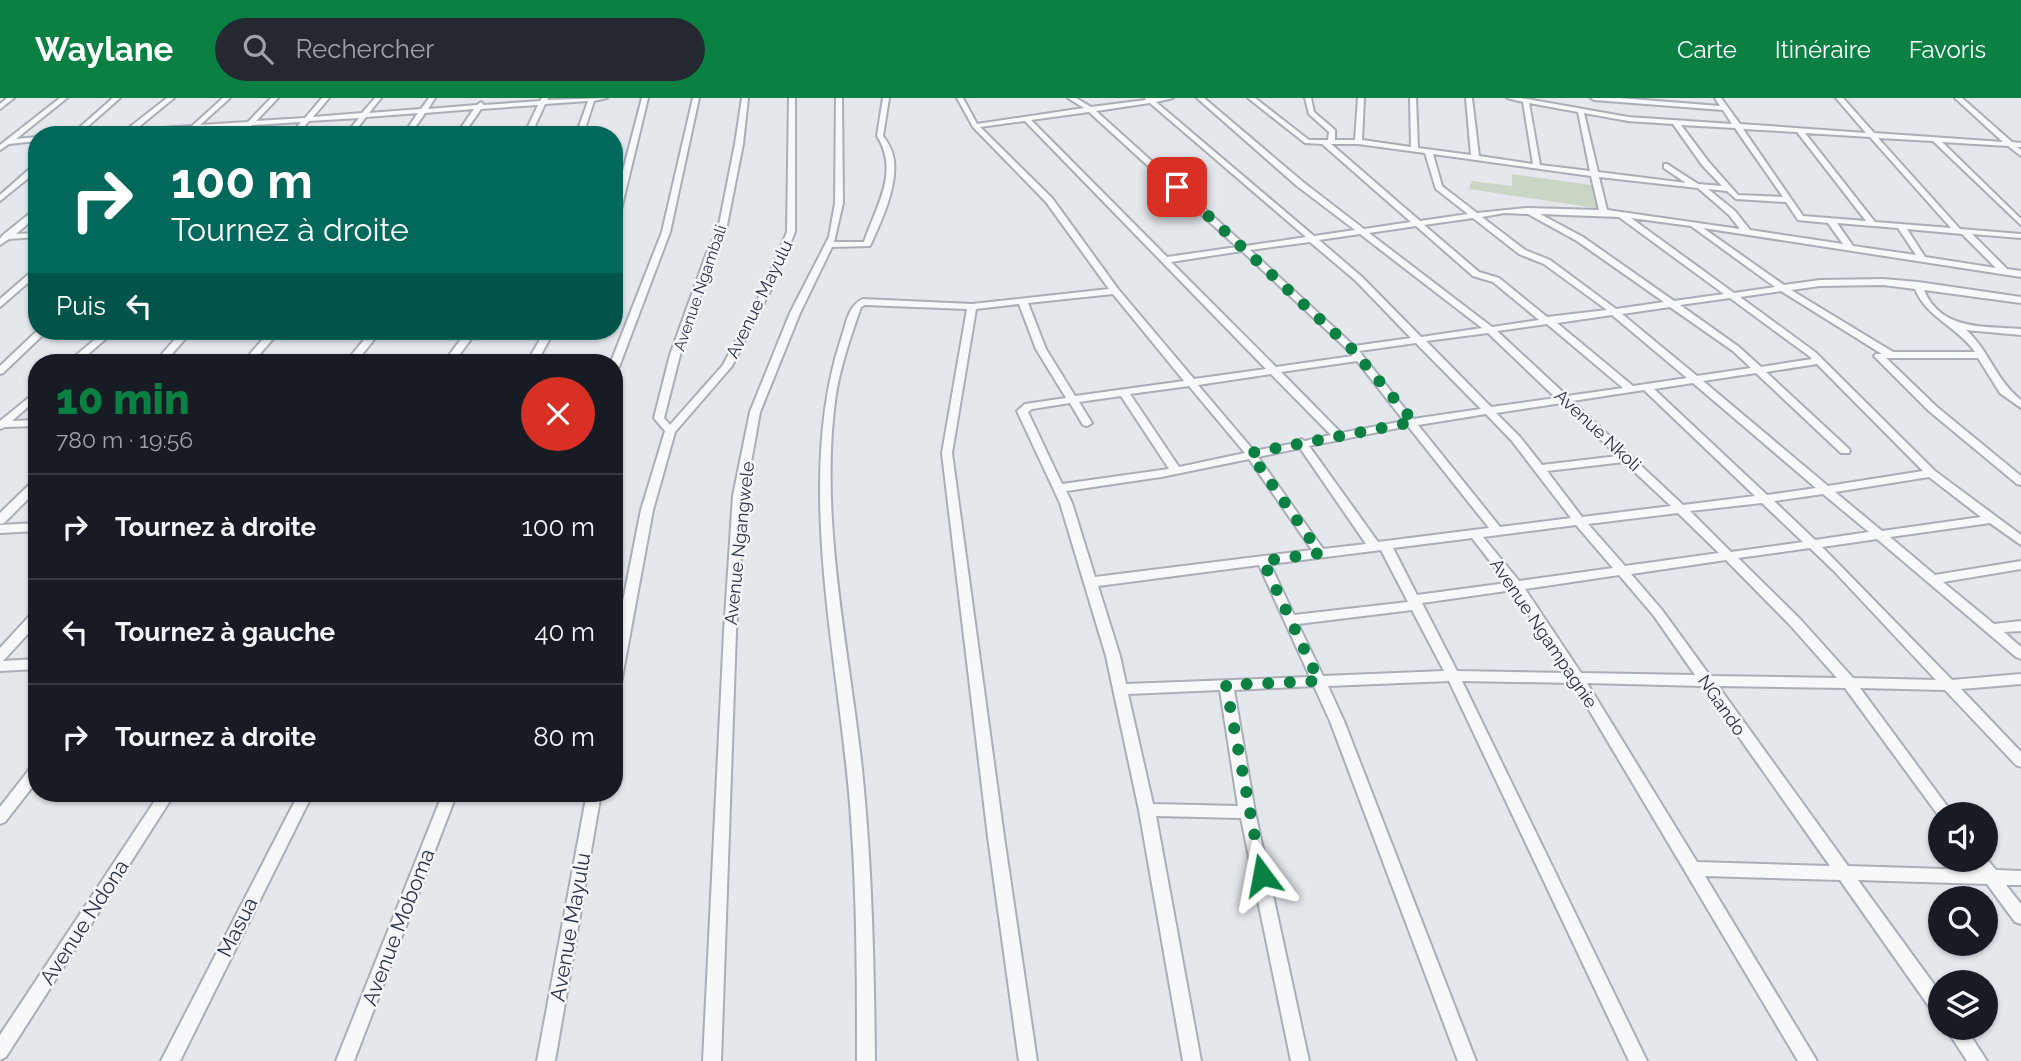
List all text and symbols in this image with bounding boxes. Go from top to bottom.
search box [215,18,705,81]
text: Waylane [35,30,173,69]
icon: search [239,30,277,68]
text: Rechercher [295,34,434,64]
text: Carte [1677,35,1737,64]
text: Itinéraire [1775,35,1871,64]
text: Favoris [1909,35,1986,64]
text: 100 m [171,152,313,209]
icon: right [56,154,147,245]
pin [1147,157,1207,217]
icon: arrive [1158,168,1196,206]
text: Tournez à droite [171,211,409,248]
street label: Avenue Ngambali [669,222,731,354]
street label: Avenue Mayulu [721,236,797,362]
icon: left [120,287,158,325]
text: Puis [56,291,106,321]
text: 10 min [56,375,190,424]
button: close [521,377,595,451]
street label: Avenue Nkoli [1551,385,1645,475]
text: 780 m · 19:56 [56,426,193,453]
street label: Avenue Ngangwele [720,460,758,626]
icon: right [56,508,94,546]
text: Tournez à droite [115,512,316,542]
text: 100 m [522,512,595,542]
street label: Avenue Ngampagnie [1486,554,1602,712]
icon: left [56,613,94,651]
text: Tournez à gauche [115,617,335,647]
text: 40 m [534,617,595,647]
street label: NGando [1694,671,1751,740]
icon: right [56,718,94,756]
text: Tournez à droite [115,722,316,752]
text: 80 m [533,722,595,752]
map controls [1928,802,1998,1040]
button: sound [1928,802,1998,872]
position arrow [1225,838,1299,912]
street label: Avenue Moboma [357,845,439,1009]
street label: Avenue Mayulu [545,851,595,1003]
street label: Avenue Ndona [34,855,134,989]
button: search [1928,886,1998,956]
street label: Masua [211,893,263,961]
button: layers [1928,970,1998,1040]

